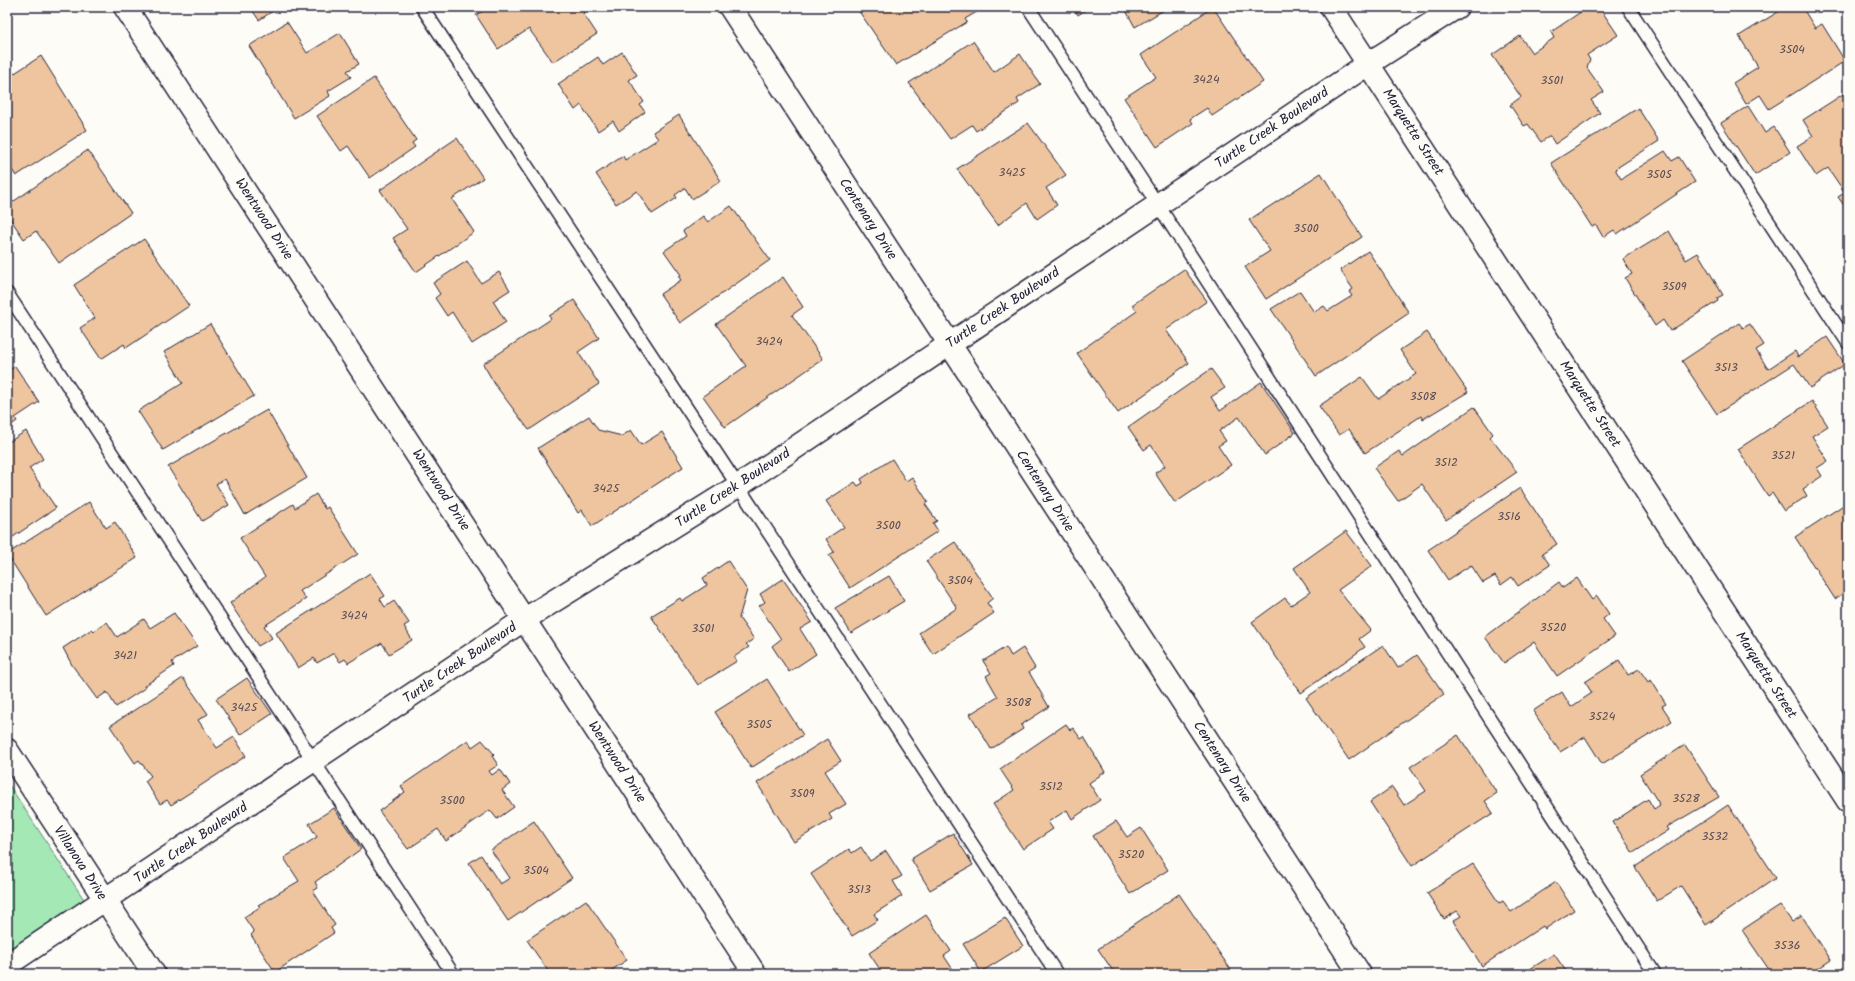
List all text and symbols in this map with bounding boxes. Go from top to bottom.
house number: 3504 [1779,40,1805,59]
house number: 3424 [1192,70,1220,89]
house number: 3501 [1540,71,1564,90]
street label: Turtle Creek Boulevard [1211,81,1334,174]
street label: Marquette Street [1376,84,1450,180]
house number: 3425 [999,163,1027,182]
house number: 3505 [1646,165,1673,184]
street label: Wentwood Drive [229,174,299,265]
street label: Centenary Drive [833,174,903,265]
house number: 3500 [1293,219,1319,238]
street label: Turtle Creek Boulevard [942,261,1065,354]
house number: 3509 [1661,277,1687,296]
house number: 3424 [755,332,783,351]
street label: Marquette Street [1553,356,1627,452]
house number: 3513 [1714,358,1738,377]
house number: 3508 [1410,387,1437,406]
street label: Turtle Creek Boulevard [671,442,796,534]
street label: Wentwood Drive [406,445,476,536]
street label: Centenary Drive [1010,446,1080,537]
house number: 3521 [1771,446,1795,465]
house number: 3512 [1434,453,1458,472]
house number: 3425 [593,479,621,498]
house number: 3516 [1497,507,1521,526]
house number: 3500 [875,516,901,535]
house number: 3504 [947,571,973,590]
house number: 3424 [340,606,368,625]
street label: Turtle Creek Boulevard [399,616,522,709]
house number: 3520 [1540,618,1566,637]
house number: 3501 [691,619,715,638]
street label: Marquette Street [1729,627,1803,723]
house number: 3421 [113,646,137,665]
house number: 3508 [1005,693,1032,712]
house number: 3425 [231,698,259,717]
house number: 3524 [1589,707,1616,726]
house number: 3505 [746,715,773,734]
street label: Wentwood Drive [582,717,652,808]
street label: Centenary Drive [1187,717,1257,808]
house number: 3512 [1039,777,1063,796]
house number: 3509 [789,784,815,803]
house number: 3528 [1672,789,1701,808]
house number: 3500 [439,791,465,810]
street label: Turtle Creek Boulevard [130,796,253,889]
street label: Villanova Drive [48,821,113,905]
house number: 3532 [1701,827,1729,846]
house number: 3520 [1118,845,1144,864]
house number: 3504 [523,861,549,880]
house number: 3513 [847,880,871,899]
house number: 3536 [1774,936,1800,955]

